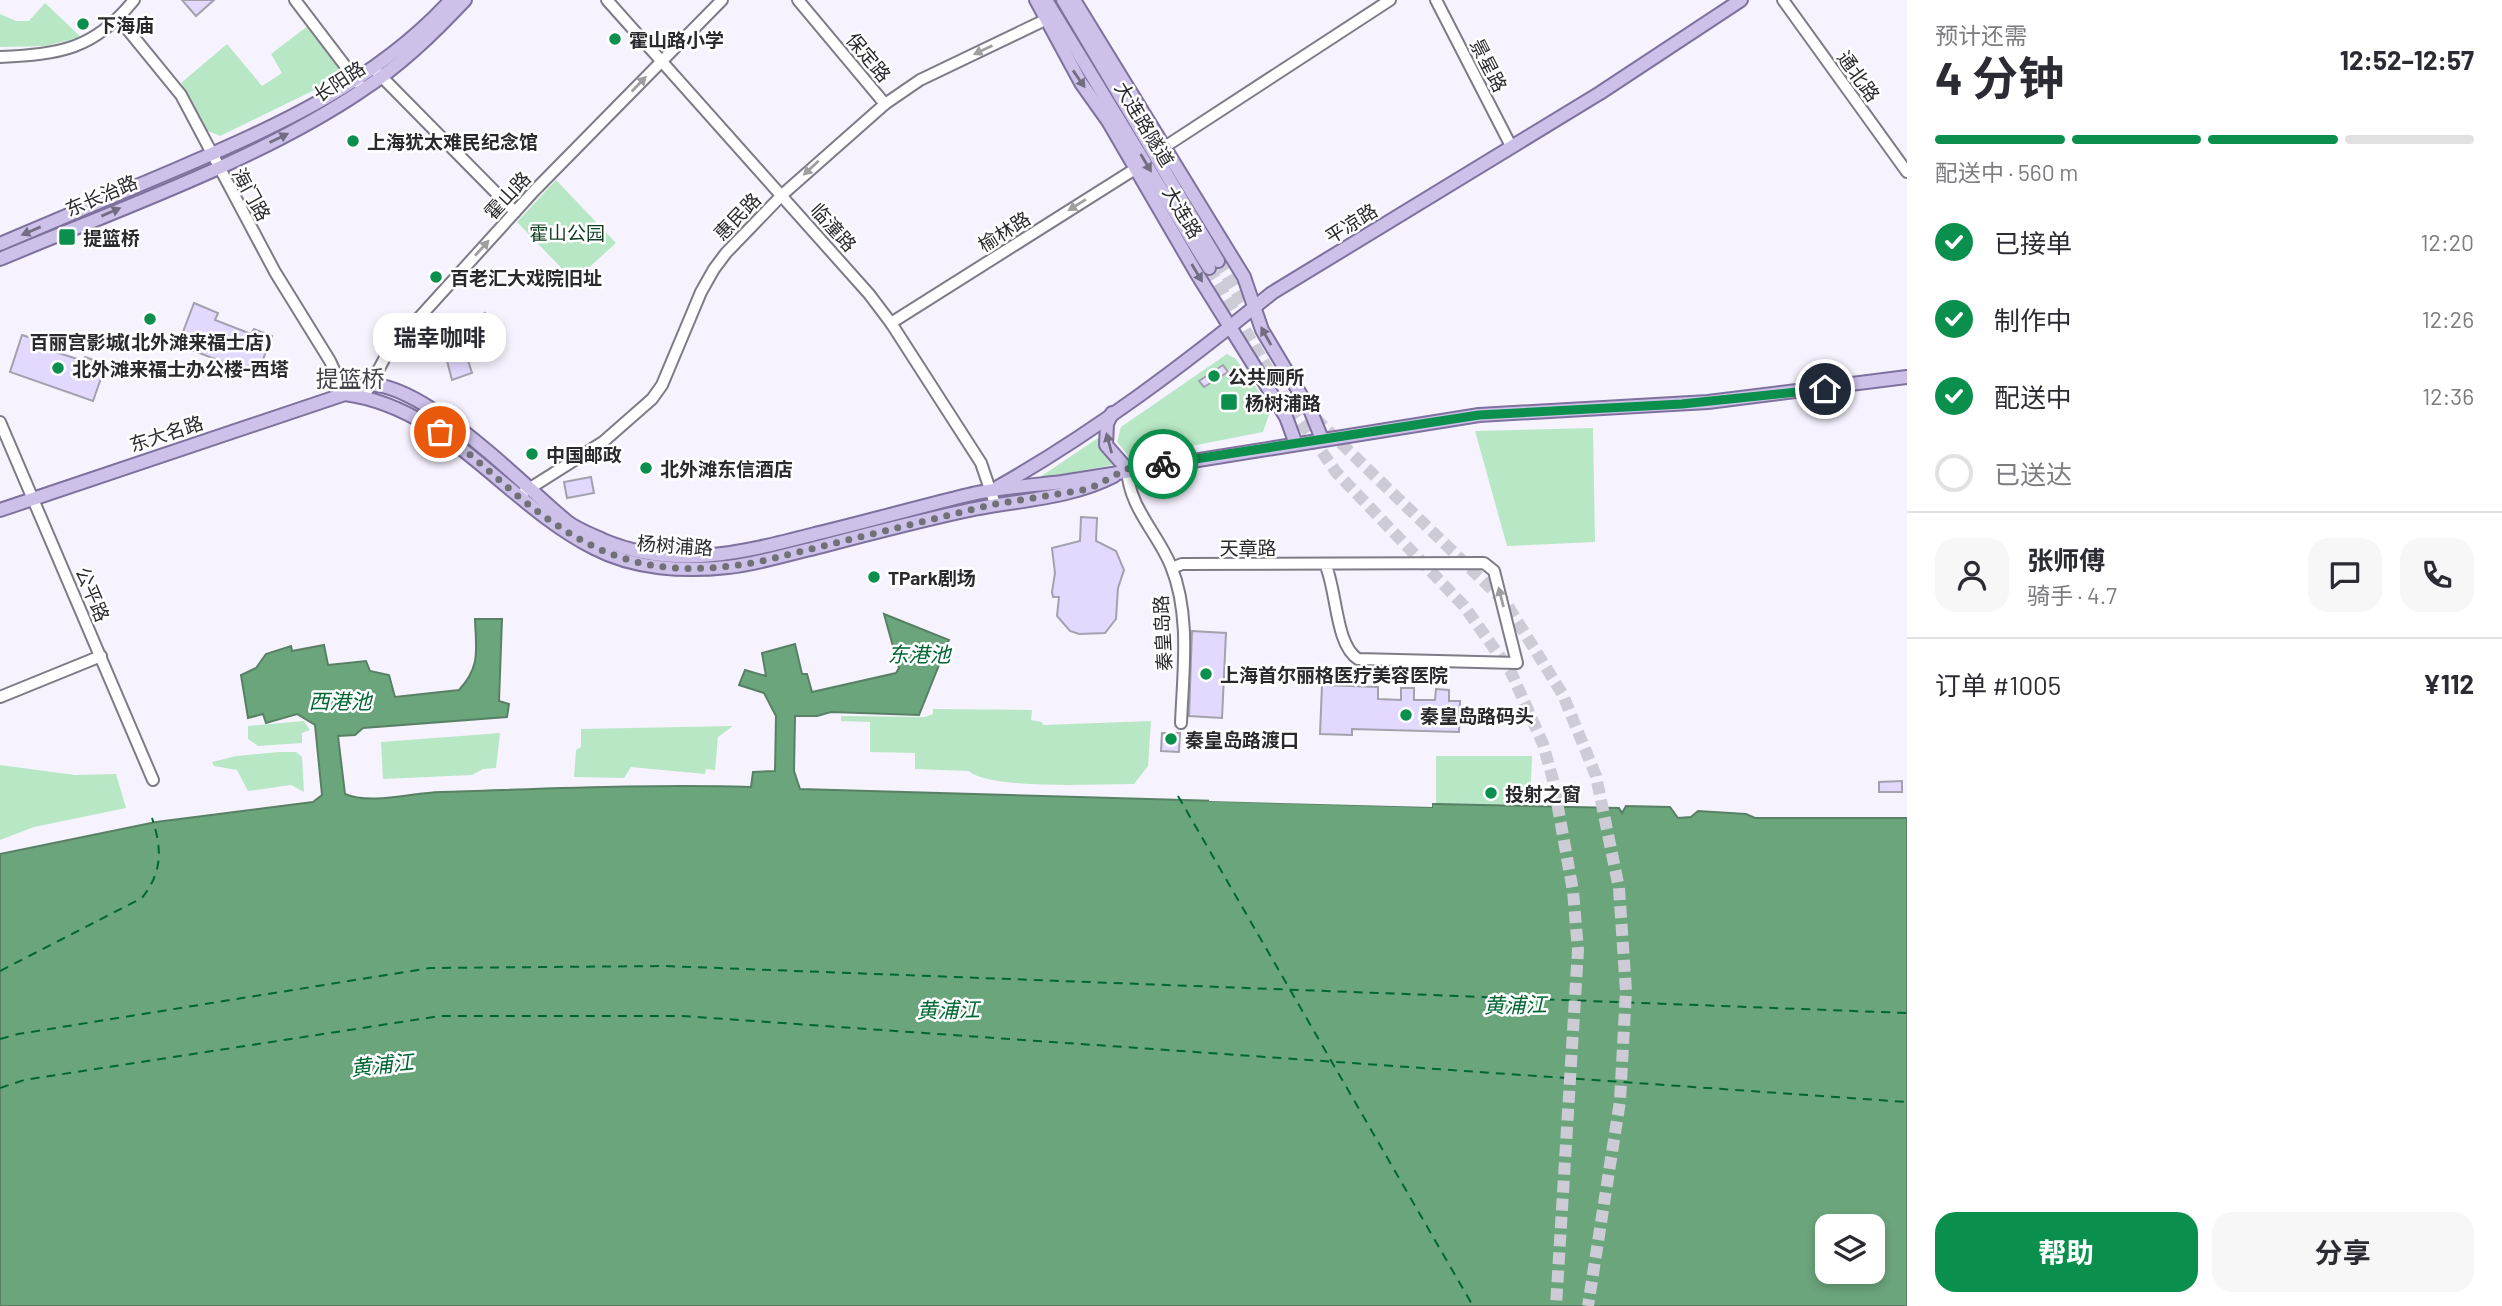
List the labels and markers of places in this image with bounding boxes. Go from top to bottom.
place label: 下海庙 [97,13,154,36]
marker: 下海庙 [75,16,91,32]
place label: 霍山路小学 [629,28,724,51]
marker: 霍山路小学 [607,31,623,47]
place label: 上海犹太难民纪念馆 [367,130,538,153]
marker: 上海犹太难民纪念馆 [345,133,361,149]
place label: 提篮桥 [83,226,140,249]
marker: 提篮桥 [57,227,77,247]
place label: 百老汇大戏院旧址 [450,266,602,289]
marker: 百老汇大戏院旧址 [428,269,444,285]
marker: 百丽宫影城(北外滩来福士店) [142,311,158,327]
callout: 瑞幸咖啡 [374,313,506,362]
place label: 百丽宫影城(北外滩来福士店) [29,330,271,353]
place label: 北外滩来福士办公楼-西塔 [72,357,289,380]
pin [1795,359,1855,419]
marker: 北外滩来福士办公楼-西塔 [50,360,66,376]
place label: 公共厕所 [1228,365,1304,388]
marker: 公共厕所 [1206,368,1222,384]
place label: 杨树浦路 [1245,391,1321,414]
marker: 杨树浦路 [1219,392,1239,412]
pin [410,402,470,462]
place label: 中国邮政 [546,443,622,466]
marker: 中国邮政 [524,446,540,462]
place label: 北外滩东信酒店 [660,457,793,480]
marker: 北外滩东信酒店 [638,460,654,476]
place label: TPark剧场 [888,566,976,589]
marker: TPark剧场 [866,569,882,585]
place label: 上海首尔丽格医疗美容医院 [1220,663,1448,686]
marker: 上海首尔丽格医疗美容医院 [1198,666,1214,682]
place label: 秦皇岛路码头 [1420,704,1534,727]
marker: 秦皇岛路码头 [1398,707,1414,723]
place label: 秦皇岛路渡口 [1185,728,1299,751]
marker: 秦皇岛路渡口 [1163,731,1179,747]
place label: 投射之窗 [1505,782,1581,805]
marker: 投射之窗 [1483,785,1499,801]

